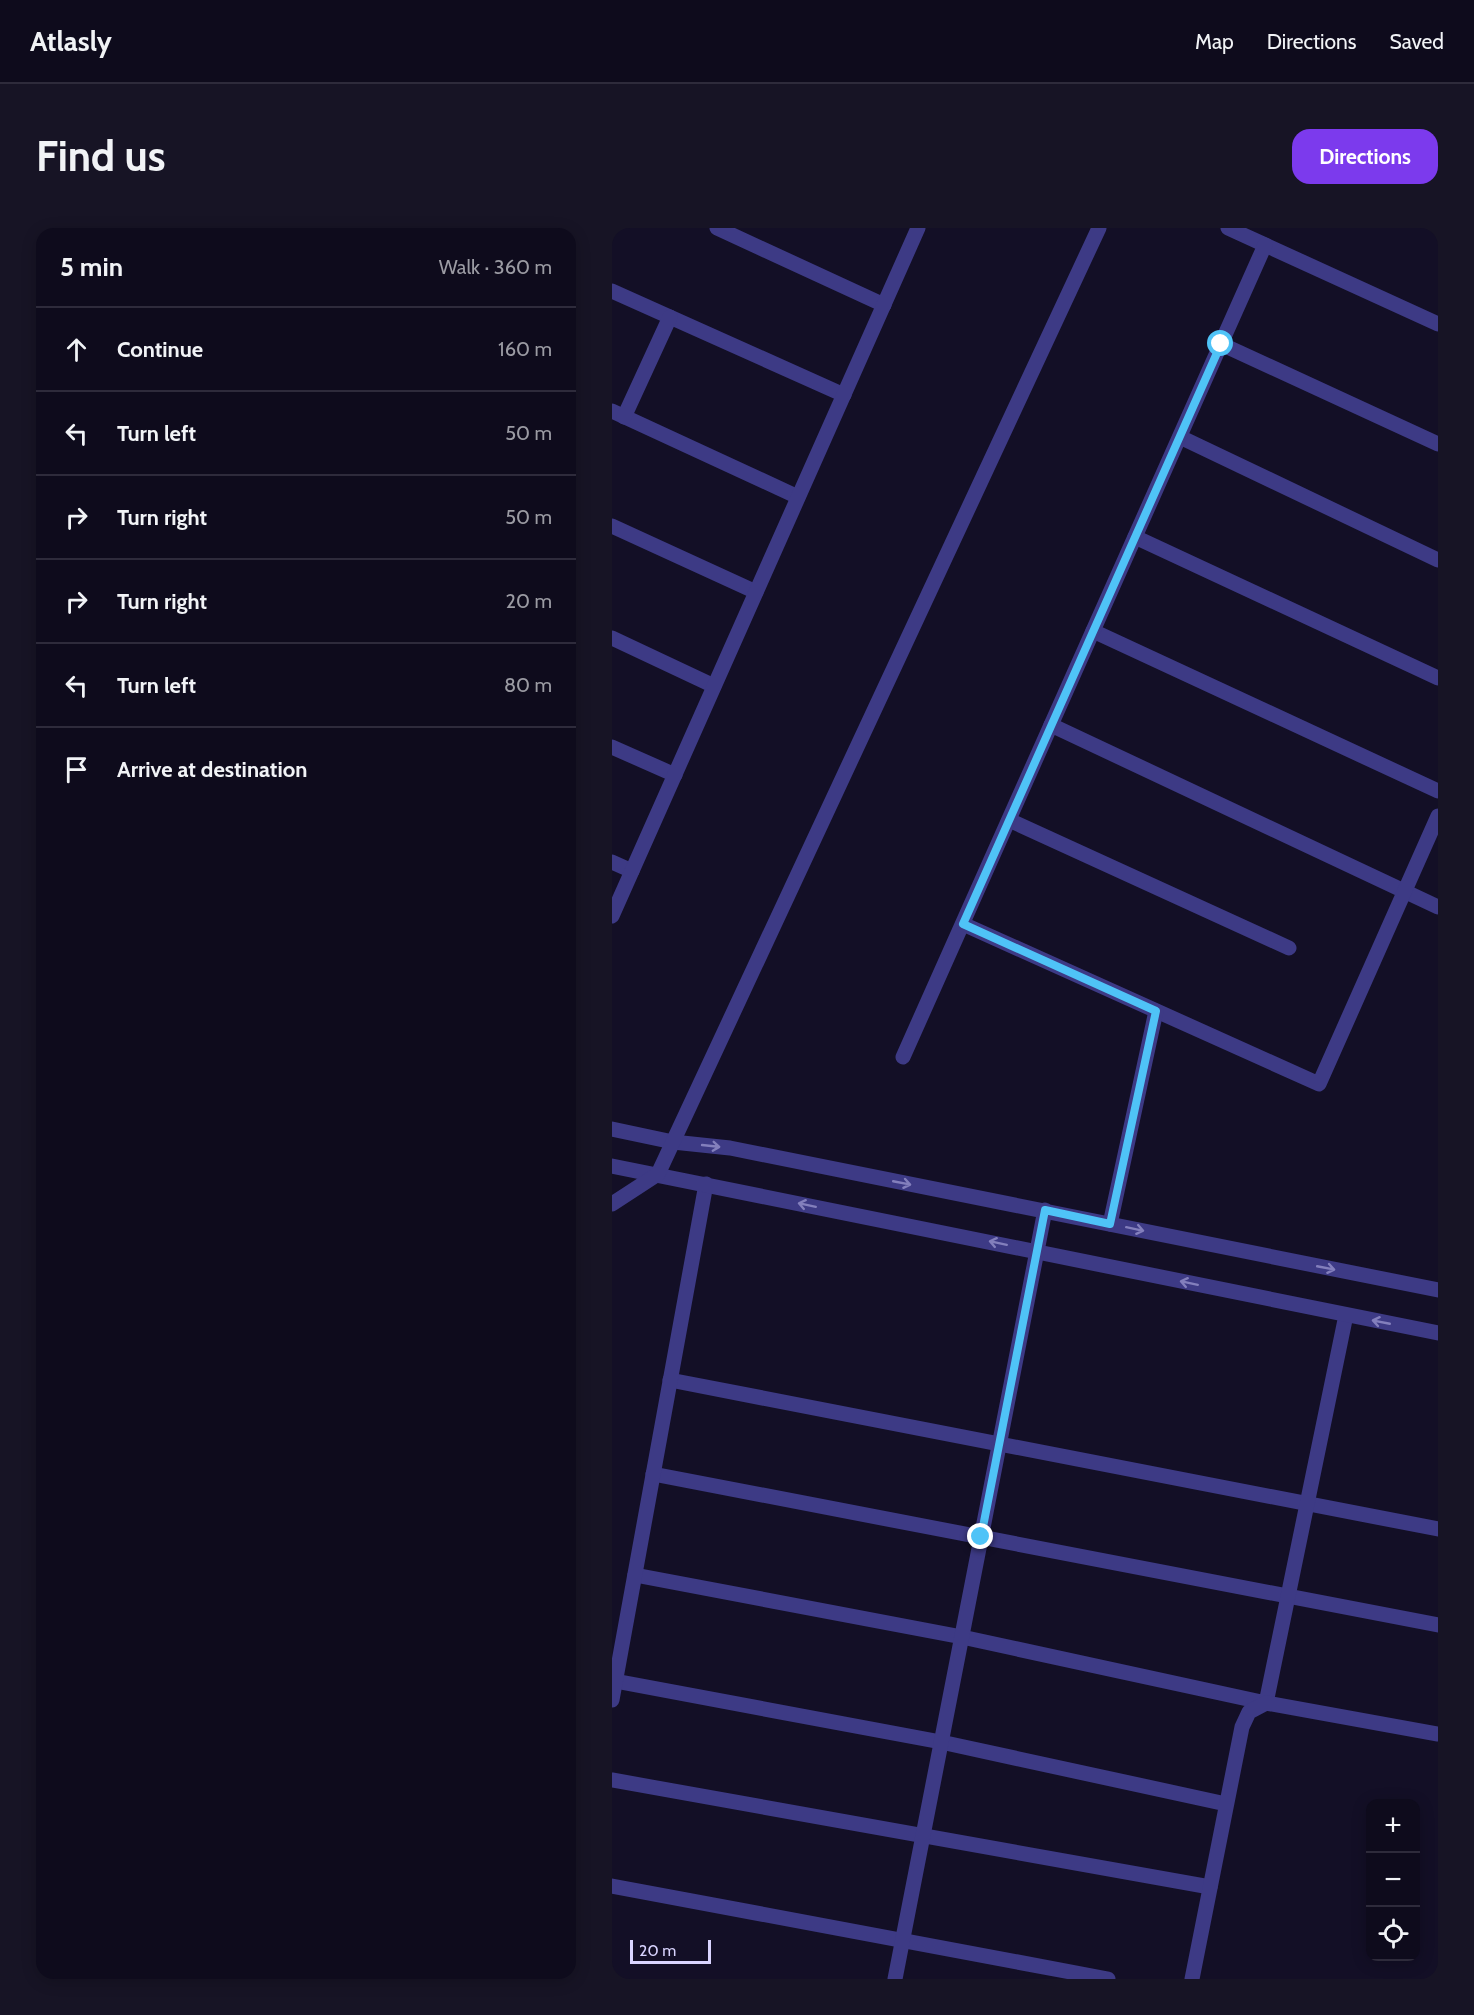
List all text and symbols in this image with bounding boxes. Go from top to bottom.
text: Atlasly [30,24,112,58]
text: Map [1195,29,1234,54]
text: Directions [1267,29,1356,54]
text: Saved [1389,29,1444,54]
button: Directions [1292,129,1438,184]
text: Find us [36,130,165,182]
text: 5 min [60,251,123,283]
text: Walk · 360 m [439,255,552,279]
route start [1207,330,1233,356]
icon: ahead [60,333,93,366]
text: Continue [117,336,203,363]
text: 160 m [498,337,552,361]
icon: left [60,417,93,450]
text: Turn left [117,420,196,447]
text: 50 m [505,421,552,445]
icon: right [60,501,93,534]
text: Turn right [117,504,207,531]
text: 50 m [505,505,552,529]
icon: right [60,585,93,618]
text: Turn right [117,588,207,615]
text: 20 m [506,589,552,613]
icon: left [60,669,93,702]
text: Turn left [117,672,196,699]
text: 80 m [504,673,552,697]
icon: arrive [60,753,93,786]
text: Arrive at destination [117,756,307,783]
one-way arrow [700,1141,720,1152]
one-way arrow [892,1178,912,1189]
one-way arrow [798,1198,817,1210]
one-way arrow [1124,1224,1144,1235]
one-way arrow [989,1237,1008,1249]
one-way arrow [1315,1263,1335,1274]
one-way arrow [1180,1276,1199,1288]
one-way arrow [1371,1316,1391,1327]
route end [967,1523,993,1549]
map controls [1366,1799,1420,1961]
button: + [1366,1799,1420,1853]
button: − [1366,1853,1420,1907]
button: locate [1366,1907,1420,1961]
scale bar [630,1937,711,1964]
text: 20 m [639,1941,676,1960]

